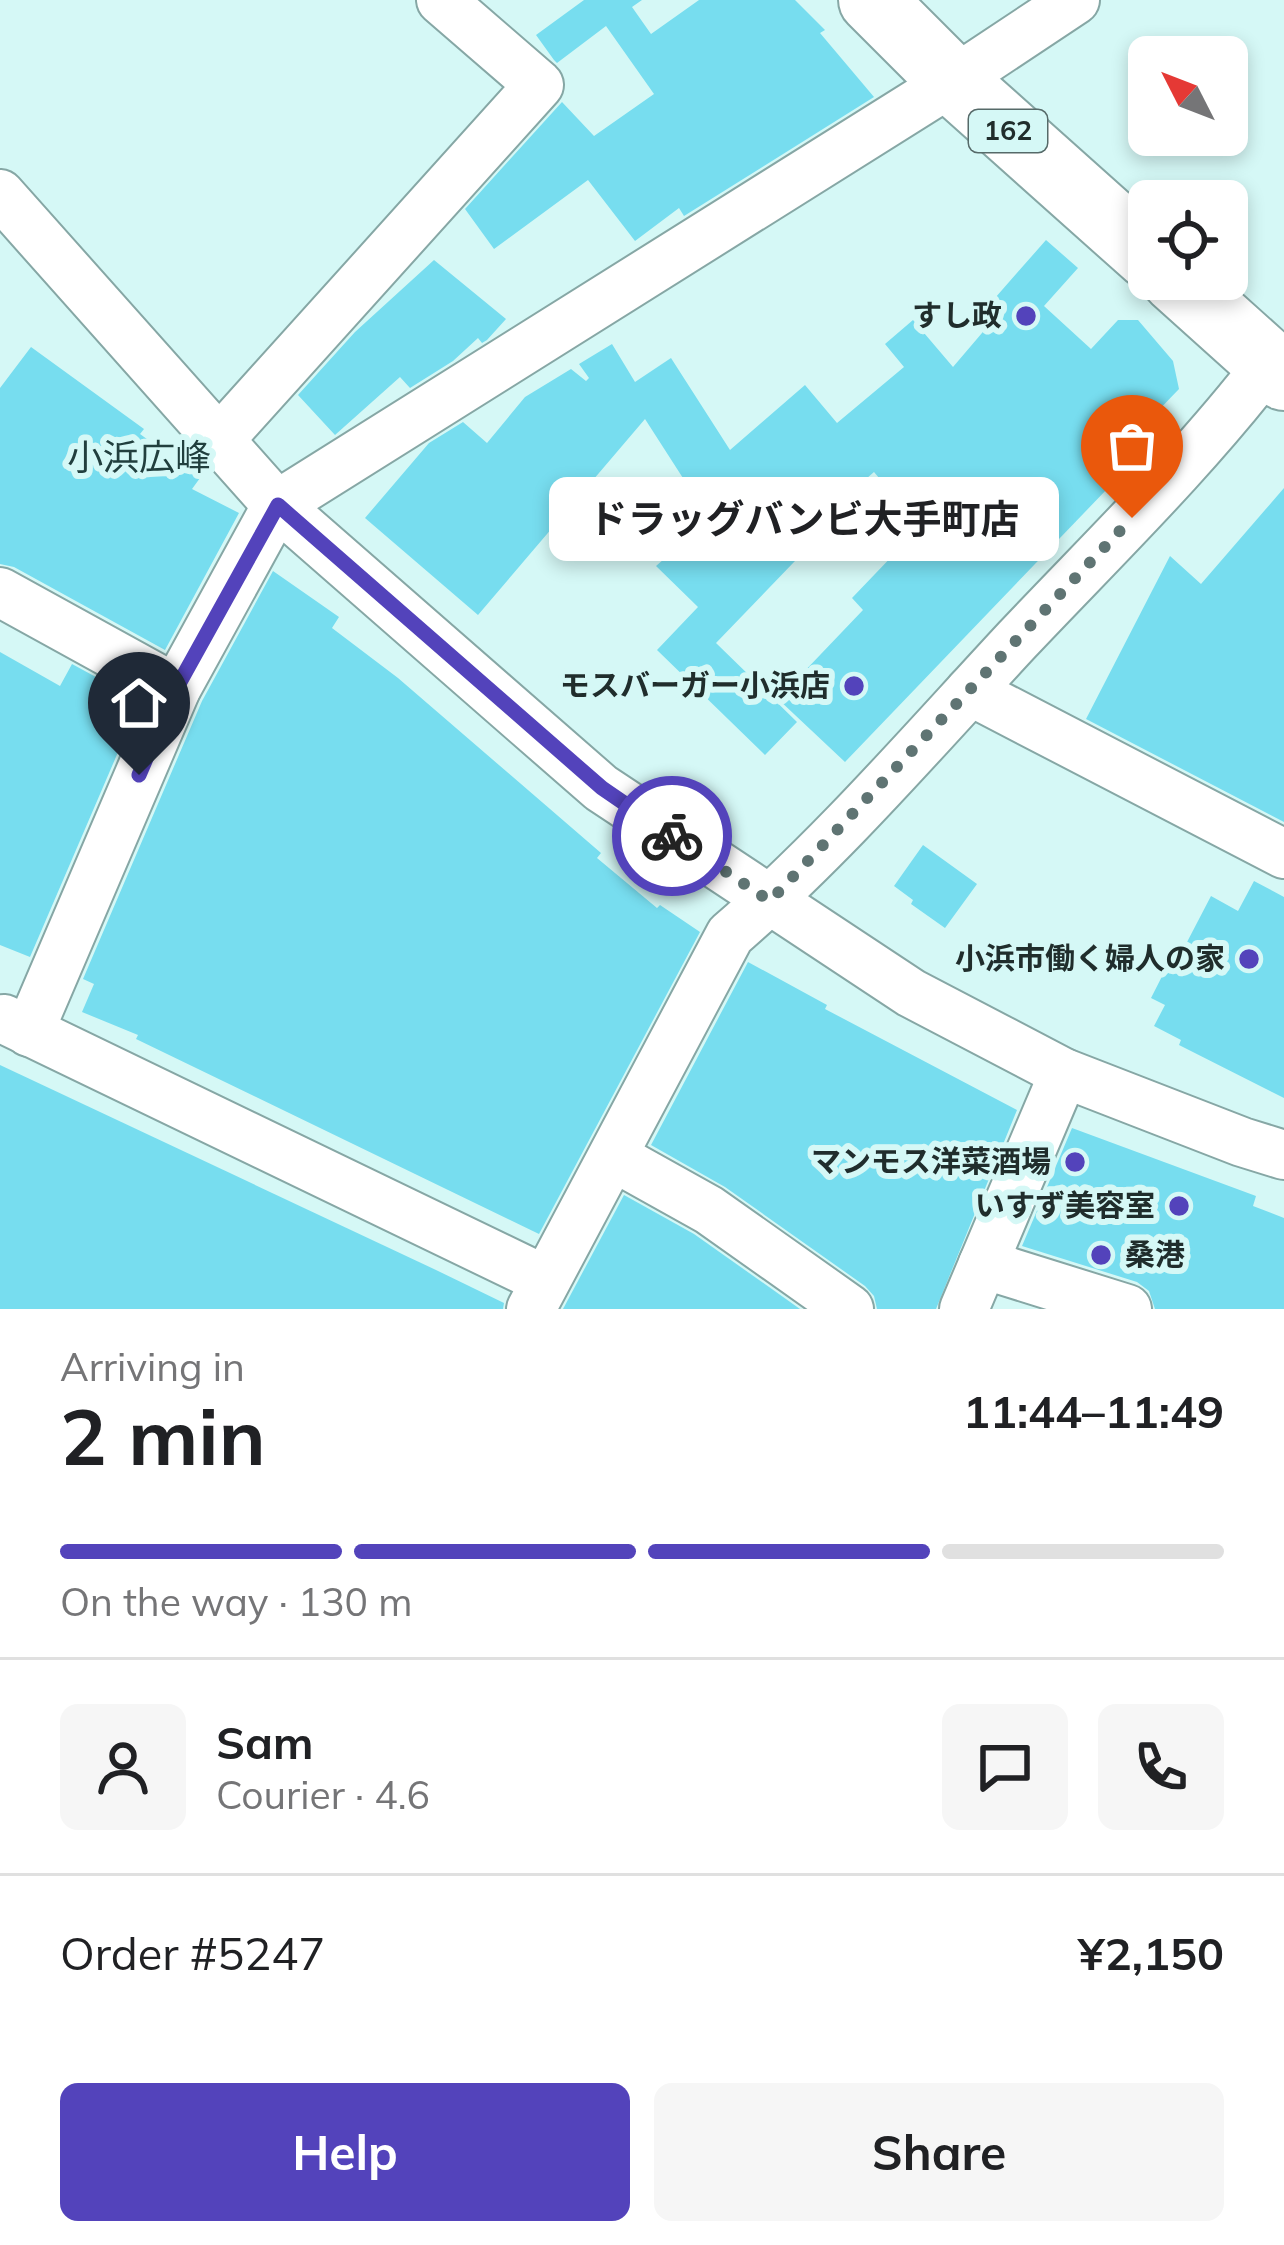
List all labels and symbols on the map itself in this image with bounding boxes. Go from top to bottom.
north arrow [1128,36,1248,156]
road number: 162 [969,110,1047,152]
place label: すし政 [912,296,1002,334]
marker: すし政 [1013,303,1039,329]
pin [1081,395,1183,518]
district label: 小浜広峰 [67,434,211,479]
callout: ドラッグバンビ大手町店 [550,476,1060,560]
pin [88,652,190,775]
place label: モスバーガー小浜店 [560,666,830,704]
marker: モスバーガー小浜店 [841,673,867,699]
courier [612,776,732,896]
place label: 小浜市働く婦人の家 [955,939,1225,977]
marker: 小浜市働く婦人の家 [1236,946,1262,972]
place label: マンモス洋菜酒場 [811,1142,1051,1180]
marker: マンモス洋菜酒場 [1062,1149,1088,1175]
place label: いすず美容室 [975,1186,1155,1224]
marker: いすず美容室 [1166,1193,1192,1219]
place label: 桑港 [1125,1235,1185,1273]
marker: 桑港 [1088,1242,1114,1268]

